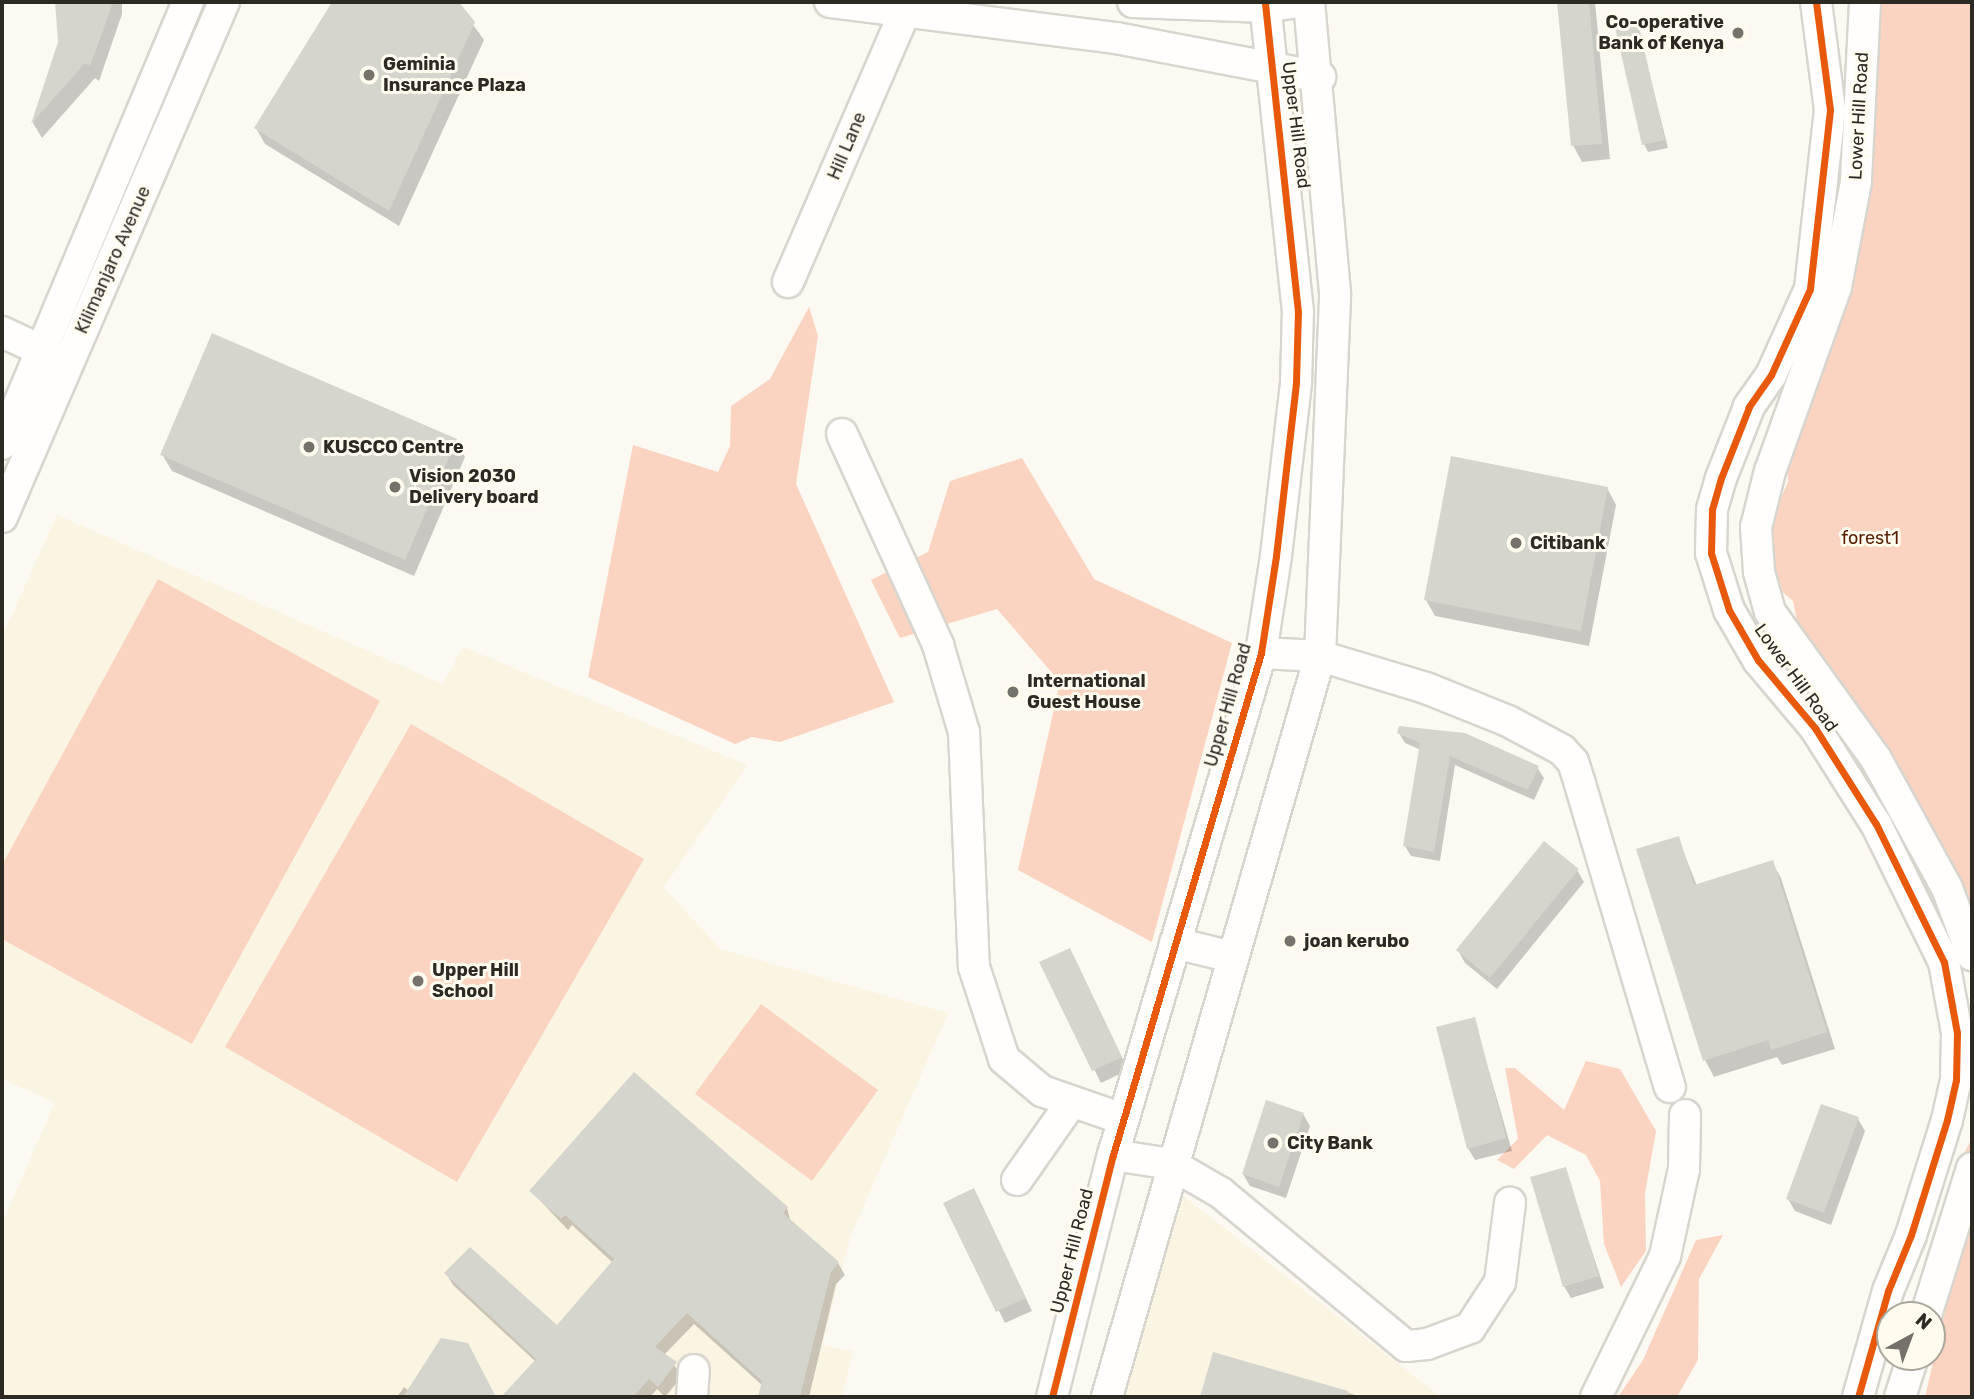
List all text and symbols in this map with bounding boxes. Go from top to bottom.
place label: Co-operative Bank of Kenya [1598,12,1724,54]
marker: Co-operative Bank of Kenya [1730,25,1746,41]
street label: Lower Hill Road [1845,51,1873,181]
place label: Geminia Insurance Plaza [383,54,526,96]
street label: Upper Hill Road [1277,60,1315,190]
marker: Geminia Insurance Plaza [361,67,377,83]
street label: Hill Lane [823,109,871,183]
street label: Kilimanjaro Avenue [71,183,155,337]
place label: KUSCCO Centre [323,436,464,458]
marker: KUSCCO Centre [301,439,317,455]
place label: Vision 2030 Delivery board [409,466,539,508]
marker: Vision 2030 Delivery board [387,479,403,495]
park label: forest1 [1841,527,1899,549]
place label: Citibank [1530,532,1605,554]
marker: Citibank [1508,535,1524,551]
street label: Lower Hill Road [1749,620,1843,736]
street label: Upper Hill Road [1200,640,1256,770]
place label: International Guest House [1027,671,1146,714]
marker: International Guest House [1005,684,1021,700]
place label: joan kerubo [1304,930,1409,952]
marker: joan kerubo [1282,933,1298,949]
place label: Upper Hill School [432,960,519,1002]
marker: Upper Hill School [410,973,426,989]
place label: City Bank [1287,1132,1373,1154]
marker: City Bank [1265,1135,1281,1151]
street label: Upper Hill Road [1046,1186,1098,1316]
north arrow [1876,1301,1946,1371]
text: N [1911,1308,1936,1334]

